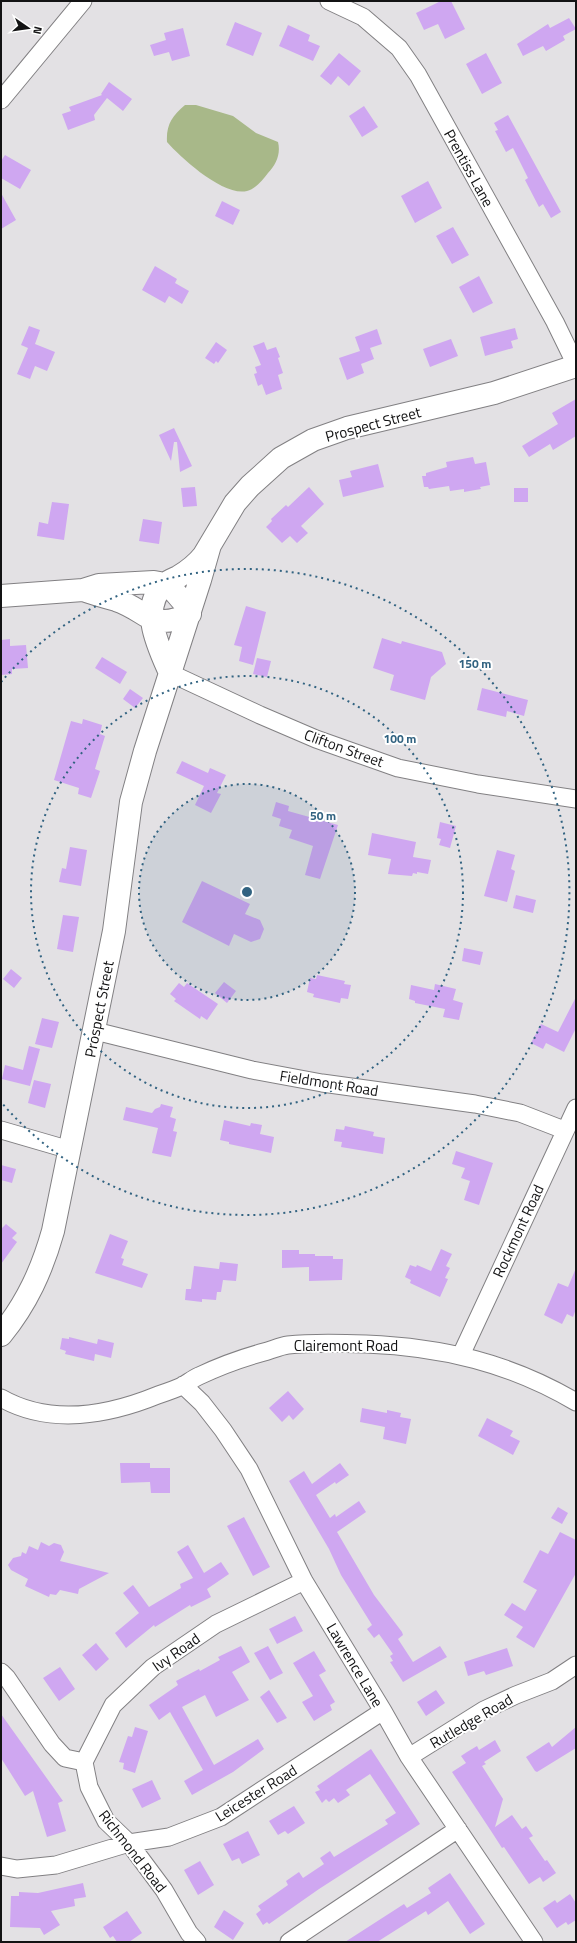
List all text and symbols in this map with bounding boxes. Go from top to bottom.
north arrow [8,8,48,48]
text: N [29,25,46,36]
street label: Prentiss Lane [438,125,500,211]
street label: Prospect Street [323,400,424,448]
text: 150 m [459,654,491,673]
street label: Clifton Street [301,723,388,773]
text: 100 m [384,729,416,748]
text: 50 m [310,806,336,825]
centre of rings [240,885,254,899]
street label: Prospect Street [78,958,120,1059]
street label: Fieldmont Road [278,1064,380,1102]
street label: Rockmont Road [486,1181,550,1281]
street label: Clairemont Road [294,1334,398,1357]
street label: Lawrence Lane [321,1619,389,1711]
street label: Ivy Road [147,1627,205,1677]
street label: Rutledge Road [425,1688,517,1754]
street label: Leicester Road [211,1759,301,1827]
street label: Richmond Road [93,1805,173,1897]

